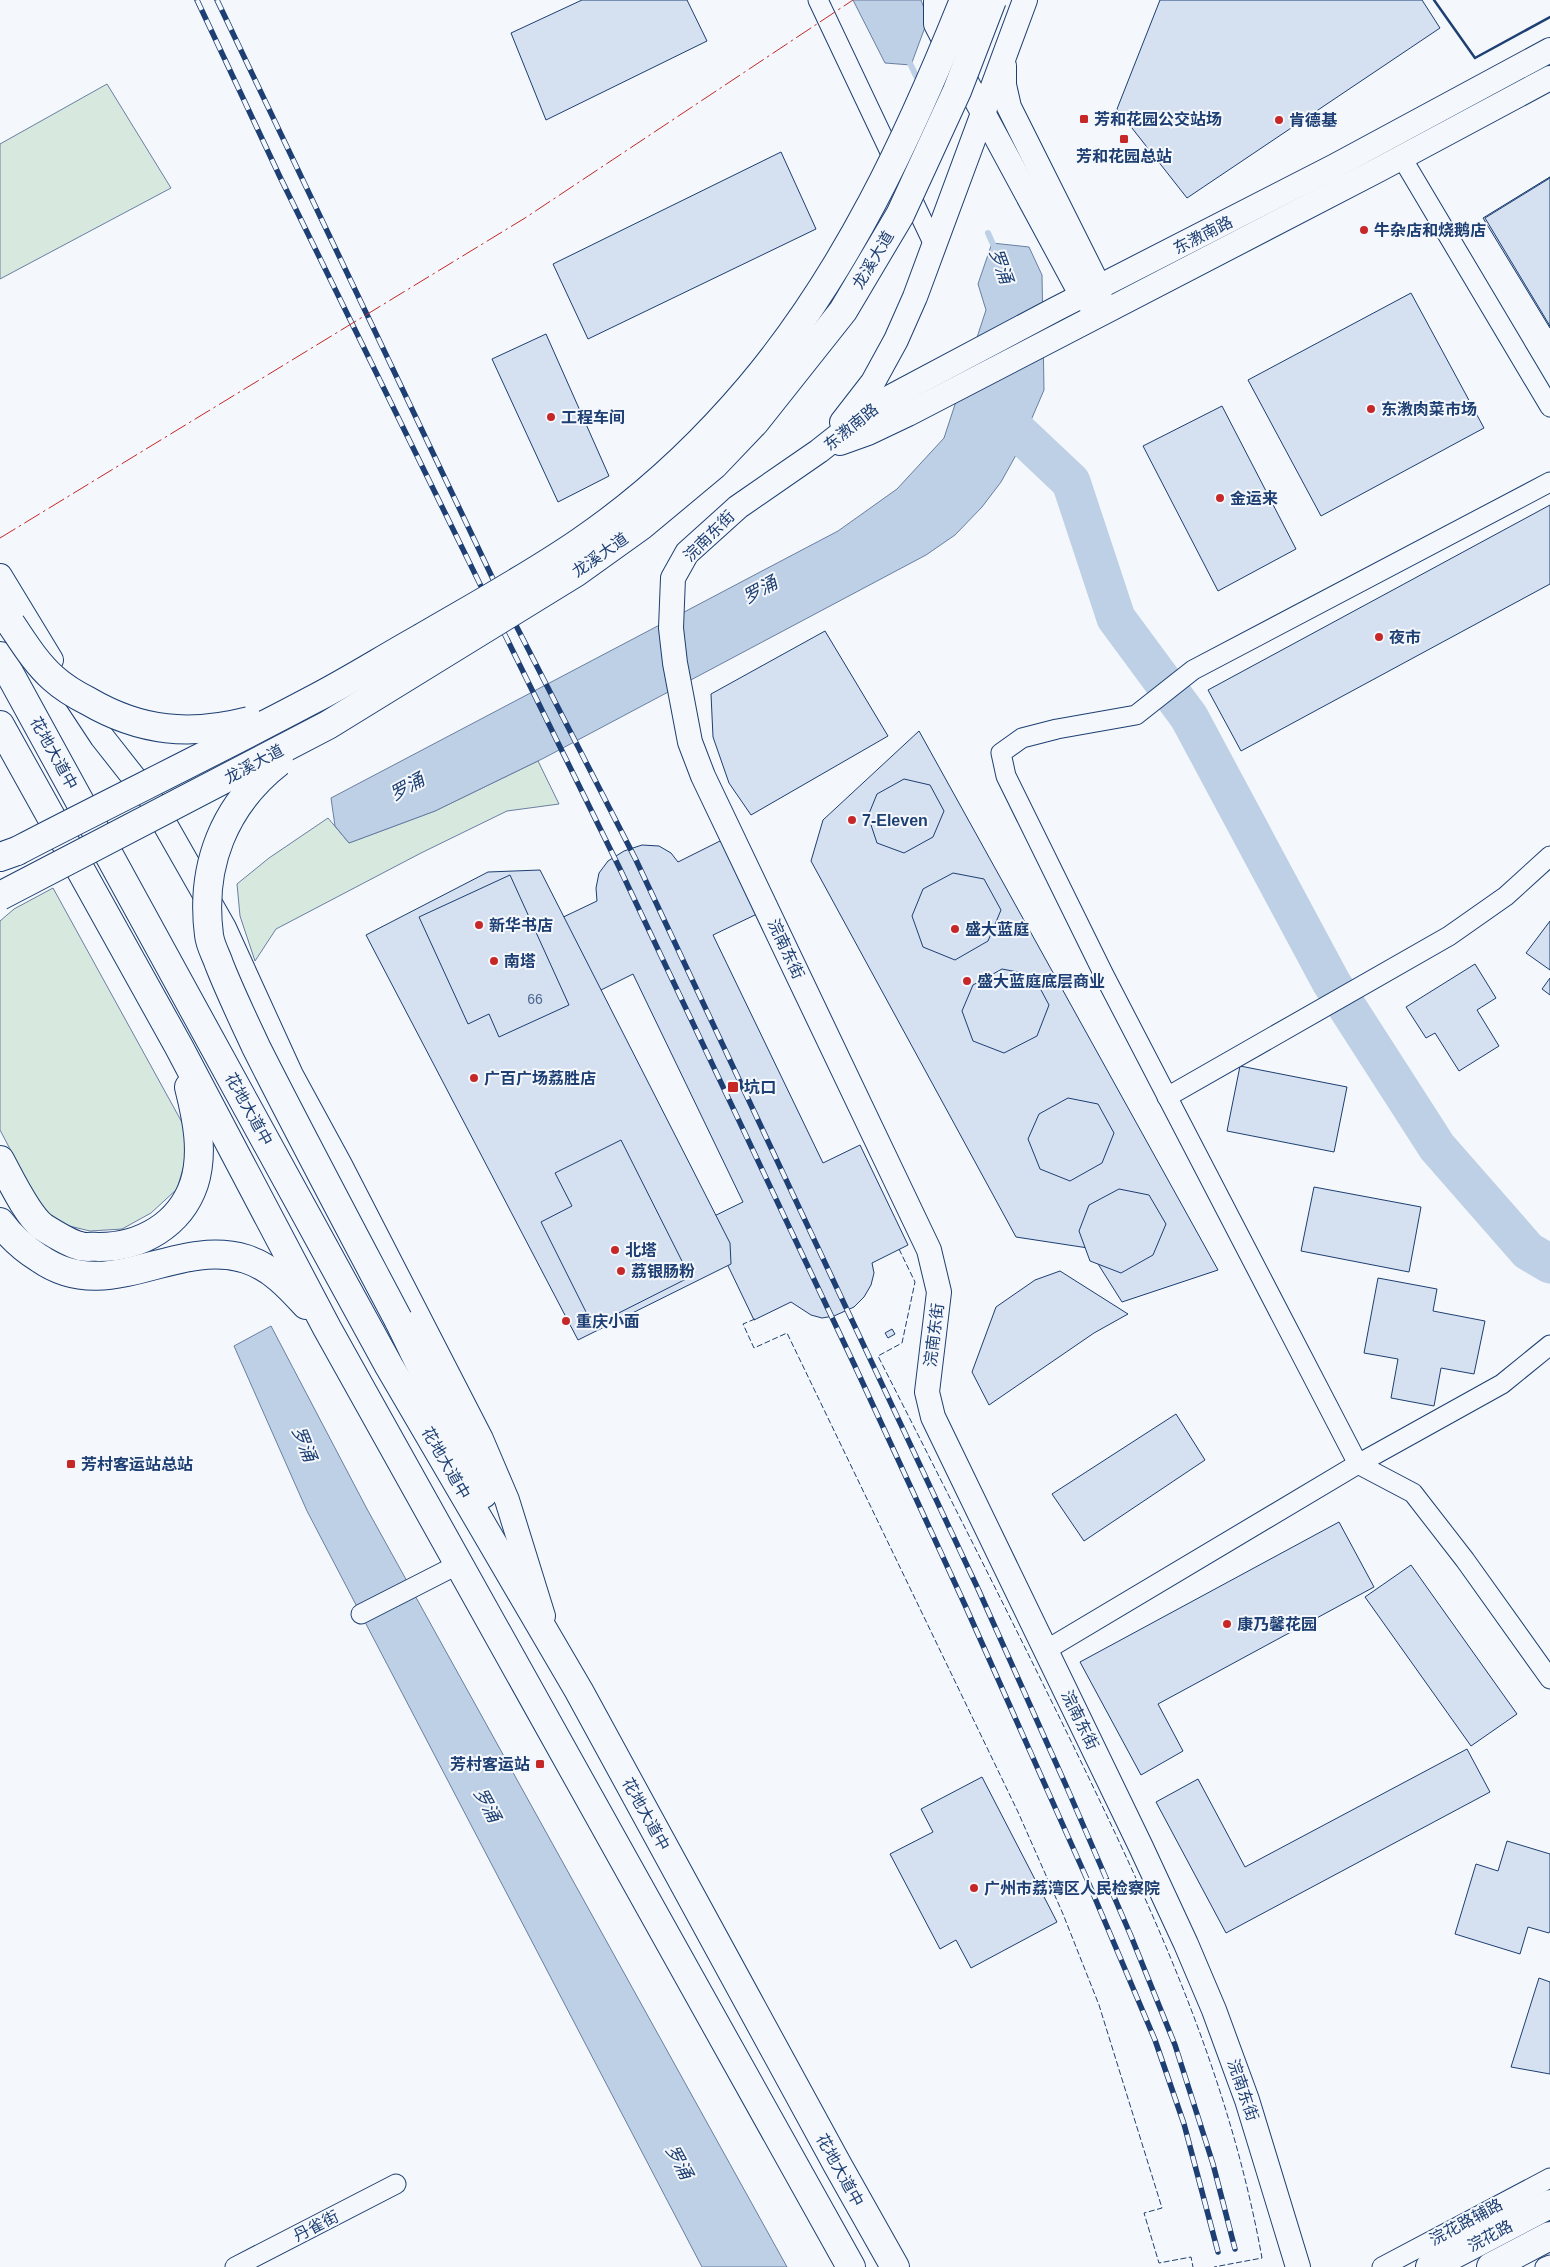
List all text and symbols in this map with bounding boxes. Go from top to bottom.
place label: 芳和花园公交站场 [1094,110,1222,128]
place label: 肯德基 [1289,111,1338,129]
marker: 芳和花园公交站场 [1078,113,1090,125]
marker: 肯德基 [1273,114,1285,126]
marker: 芳和花园总站 [1118,133,1130,145]
place label: 芳和花园总站 [1076,148,1172,165]
street label: 东漖南路 [1171,213,1235,257]
place label: 牛杂店和烧鹅店 [1374,221,1486,239]
marker: 牛杂店和烧鹅店 [1358,224,1370,236]
street label: 龙溪大道 [849,228,897,292]
water label: 罗涌 [985,246,1017,288]
street label: 东漖南路 [821,400,881,454]
place label: 东漖肉菜市场 [1381,401,1477,418]
marker: 东漖肉菜市场 [1365,403,1377,415]
place label: 工程车间 [561,409,625,426]
marker: 工程车间 [545,411,557,423]
place label: 金运来 [1230,490,1278,507]
marker: 金运来 [1214,492,1226,504]
street label: 浣南东街 [680,507,738,565]
street label: 龙溪大道 [569,530,631,580]
water label: 罗涌 [739,572,782,607]
place label: 夜市 [1389,629,1421,646]
marker: 夜市 [1373,631,1385,643]
street label: 花地大道中 [27,714,81,792]
street label: 龙溪大道 [222,741,286,787]
water label: 罗涌 [386,769,429,804]
place label: 7-Eleven [862,812,928,829]
marker: 7-Eleven [846,814,858,826]
place label: 新华书店 [489,916,553,934]
street label: 浣南东街 [765,916,807,982]
marker: 新华书店 [473,919,485,931]
place label: 盛大蓝庭 [965,920,1029,938]
marker: 盛大蓝庭 [949,923,961,935]
place label: 南塔 [504,953,536,970]
marker: 南塔 [488,955,500,967]
place label: 盛大蓝庭底层商业 [977,972,1105,990]
marker: 盛大蓝庭底层商业 [961,975,973,987]
house number: 66 [527,991,543,1007]
street label: 花地大道中 [222,1070,276,1148]
place label: 广百广场荔胜店 [484,1070,596,1087]
marker: 广百广场荔胜店 [468,1072,480,1084]
place label: 坑口 [744,1078,776,1096]
marker: 坑口 [726,1080,740,1094]
place label: 北塔 [625,1242,657,1259]
marker: 北塔 [609,1244,621,1256]
place label: 荔银肠粉 [631,1263,695,1280]
marker: 荔银肠粉 [615,1265,627,1277]
street label: 浣南东街 [922,1302,946,1368]
place label: 重庆小面 [576,1313,640,1330]
marker: 重庆小面 [560,1315,572,1327]
water label: 罗涌 [288,1424,321,1466]
street label: 花地大道中 [419,1424,473,1502]
place label: 芳村客运站总站 [81,1455,193,1473]
marker: 芳村客运站总站 [65,1458,77,1470]
place label: 康乃馨花园 [1237,1616,1317,1633]
marker: 康乃馨花园 [1221,1618,1233,1630]
street label: 浣南东街 [1058,1688,1102,1752]
place label: 芳村客运站 [450,1755,530,1773]
marker: 芳村客运站 [534,1758,546,1770]
street label: 花地大道中 [619,1775,673,1853]
water label: 罗涌 [470,1784,505,1827]
place label: 广州市荔湾区人民检察院 [984,1879,1160,1897]
marker: 广州市荔湾区人民检察院 [968,1882,980,1894]
street label: 浣南东街 [1225,2057,1261,2123]
street label: 花地大道中 [813,2131,867,2209]
water label: 罗涌 [662,2141,697,2184]
street label: 浣花路辅路 [1426,2195,1506,2249]
street label: 丹雀街 [291,2208,341,2244]
street label: 浣花路 [1464,2216,1516,2256]

